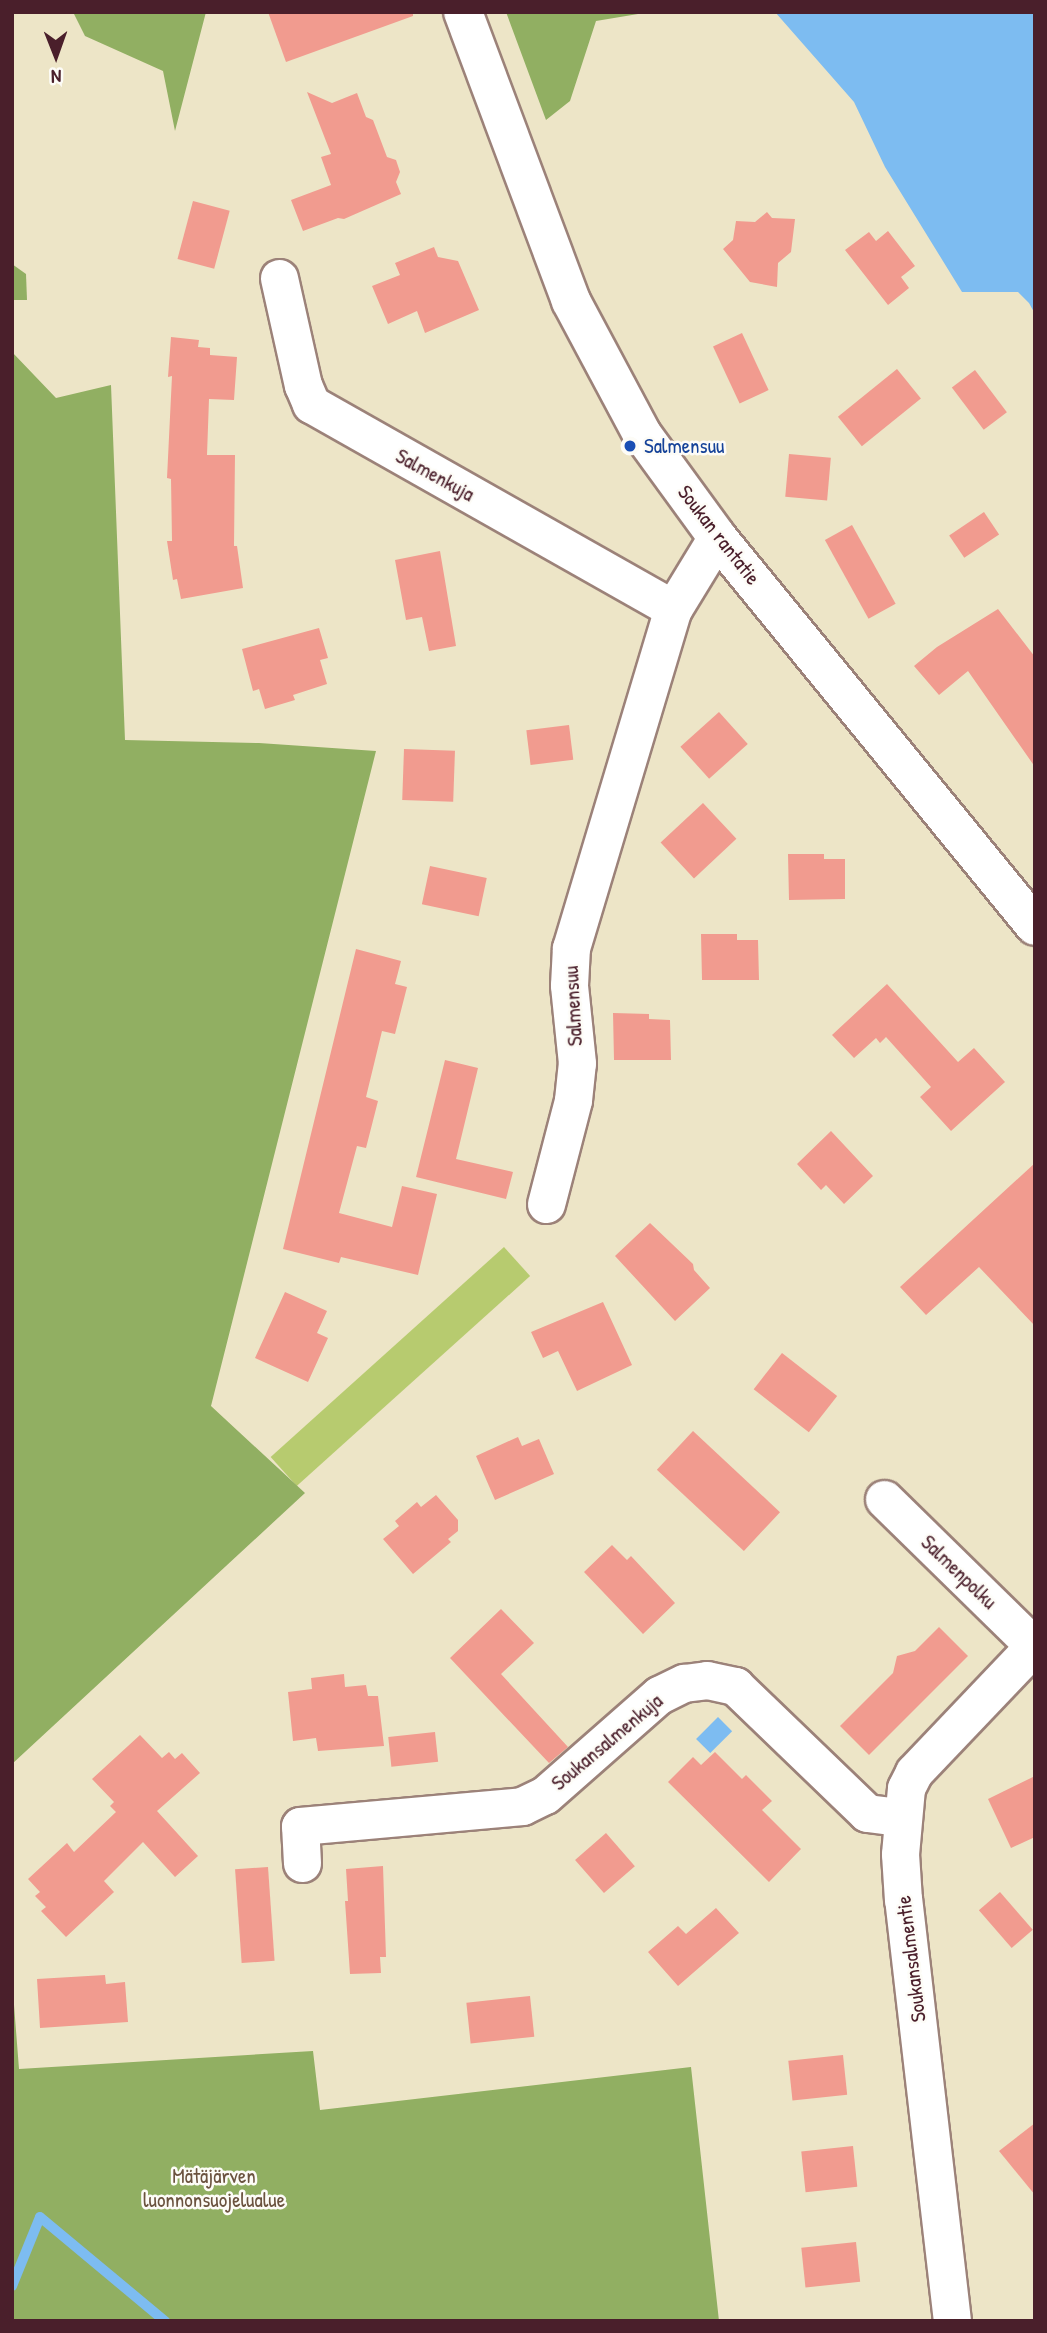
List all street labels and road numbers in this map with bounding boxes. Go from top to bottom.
street label: Salmenkuja [391,443,479,507]
street label: Soukan rantatie [672,480,766,590]
street label: Salmensuu [558,965,588,1047]
street label: Salmenpolku [916,1530,1002,1614]
street label: Soukansalmenkuja [546,1688,668,1796]
street label: Soukansalmentie [891,1894,931,2024]

